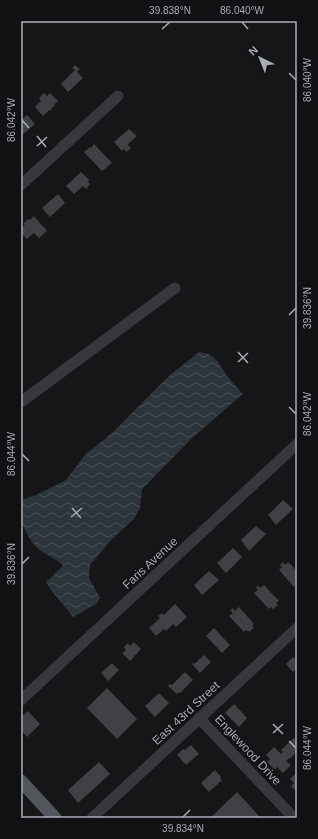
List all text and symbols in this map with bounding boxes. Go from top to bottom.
text: 39.838°N [149,5,191,16]
text: 86.040°W [220,5,265,16]
north arrow [240,38,280,78]
text: N [246,44,260,58]
text: 86.040°W [302,57,313,102]
text: 86.042°W [6,97,17,142]
text: 39.836°N [302,287,313,329]
text: 86.042°W [302,391,313,436]
text: 86.044°W [6,431,17,476]
street label: Faris Avenue [120,534,181,592]
text: 39.836°N [6,543,17,585]
street label: East 43rd Street [150,678,223,748]
street label: Englewood Drive [212,712,284,788]
text: 86.044°W [302,725,313,770]
text: 39.834°N [162,823,204,834]

